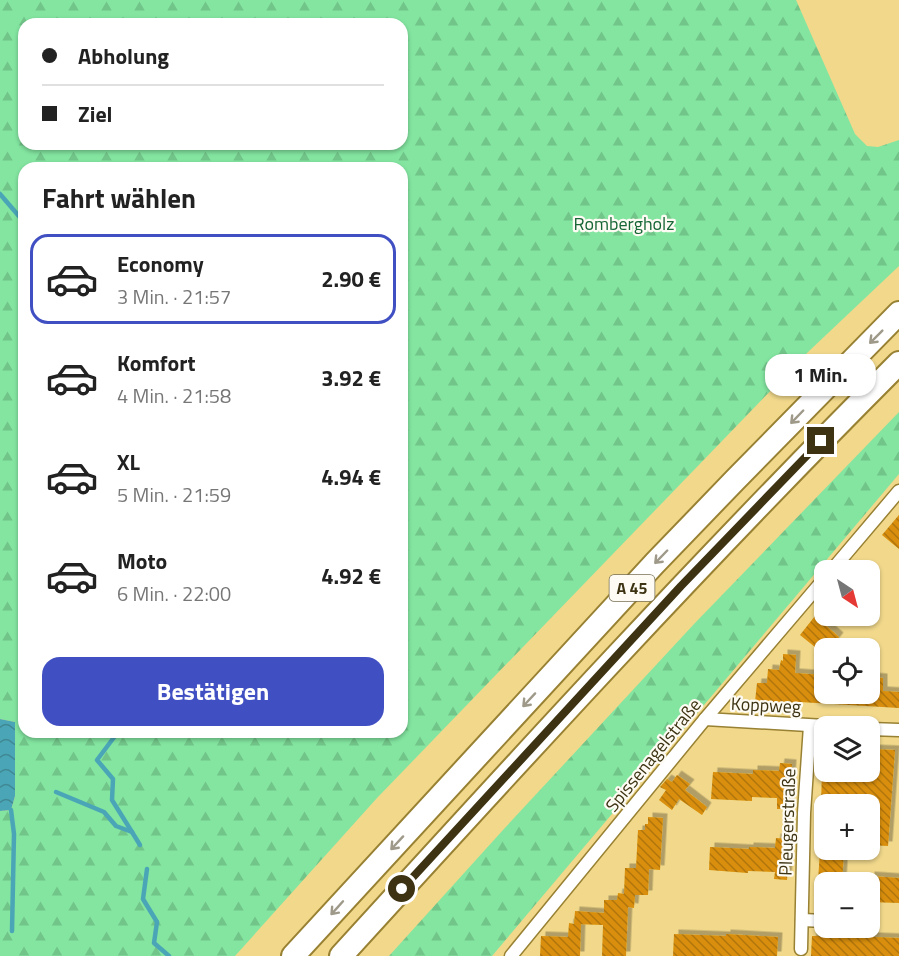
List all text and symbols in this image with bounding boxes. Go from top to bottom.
text: Abholung [78,39,169,73]
text: Ziel [78,97,113,131]
text: Fahrt wählen [42,177,196,218]
park label: Rombergholz [574,210,674,237]
text: Economy [117,247,204,281]
icon: car [45,252,99,306]
text: 2.90 € [321,262,381,296]
text: 3 Min. · 21:57 [117,281,231,312]
one-way arrow [868,329,883,344]
text: Komfort [117,346,196,380]
icon: car [45,351,99,405]
callout: 1 Min. [766,354,876,396]
text: 1 Min. [793,359,848,390]
text: 3.92 € [321,361,381,395]
text: 4 Min. · 21:58 [117,380,231,411]
one-way arrow [789,409,804,424]
route end [807,427,834,454]
text: XL [117,445,140,479]
icon: car [45,450,99,504]
text: 4.94 € [321,460,381,494]
text: 5 Min. · 21:59 [117,479,231,510]
text: Moto [117,544,167,578]
icon: car [45,549,99,603]
one-way arrow [655,549,669,564]
text: 4.92 € [321,559,381,593]
north arrow [814,560,880,626]
map controls [814,560,880,938]
road number: A 45 [610,575,654,601]
text: 6 Min. · 22:00 [117,578,231,609]
button: locate [814,638,880,704]
button: Bestätigen [42,657,384,726]
street label: Koppweg [730,690,802,720]
one-way arrow [522,692,536,707]
street label: Spissenagelstraße [599,692,707,818]
button: layers [814,716,880,782]
street label: Pleugerstraße [772,768,802,876]
button: + [814,794,880,860]
one-way arrow [390,835,404,850]
button: − [814,872,880,938]
route start [388,875,415,902]
one-way arrow [330,900,344,915]

